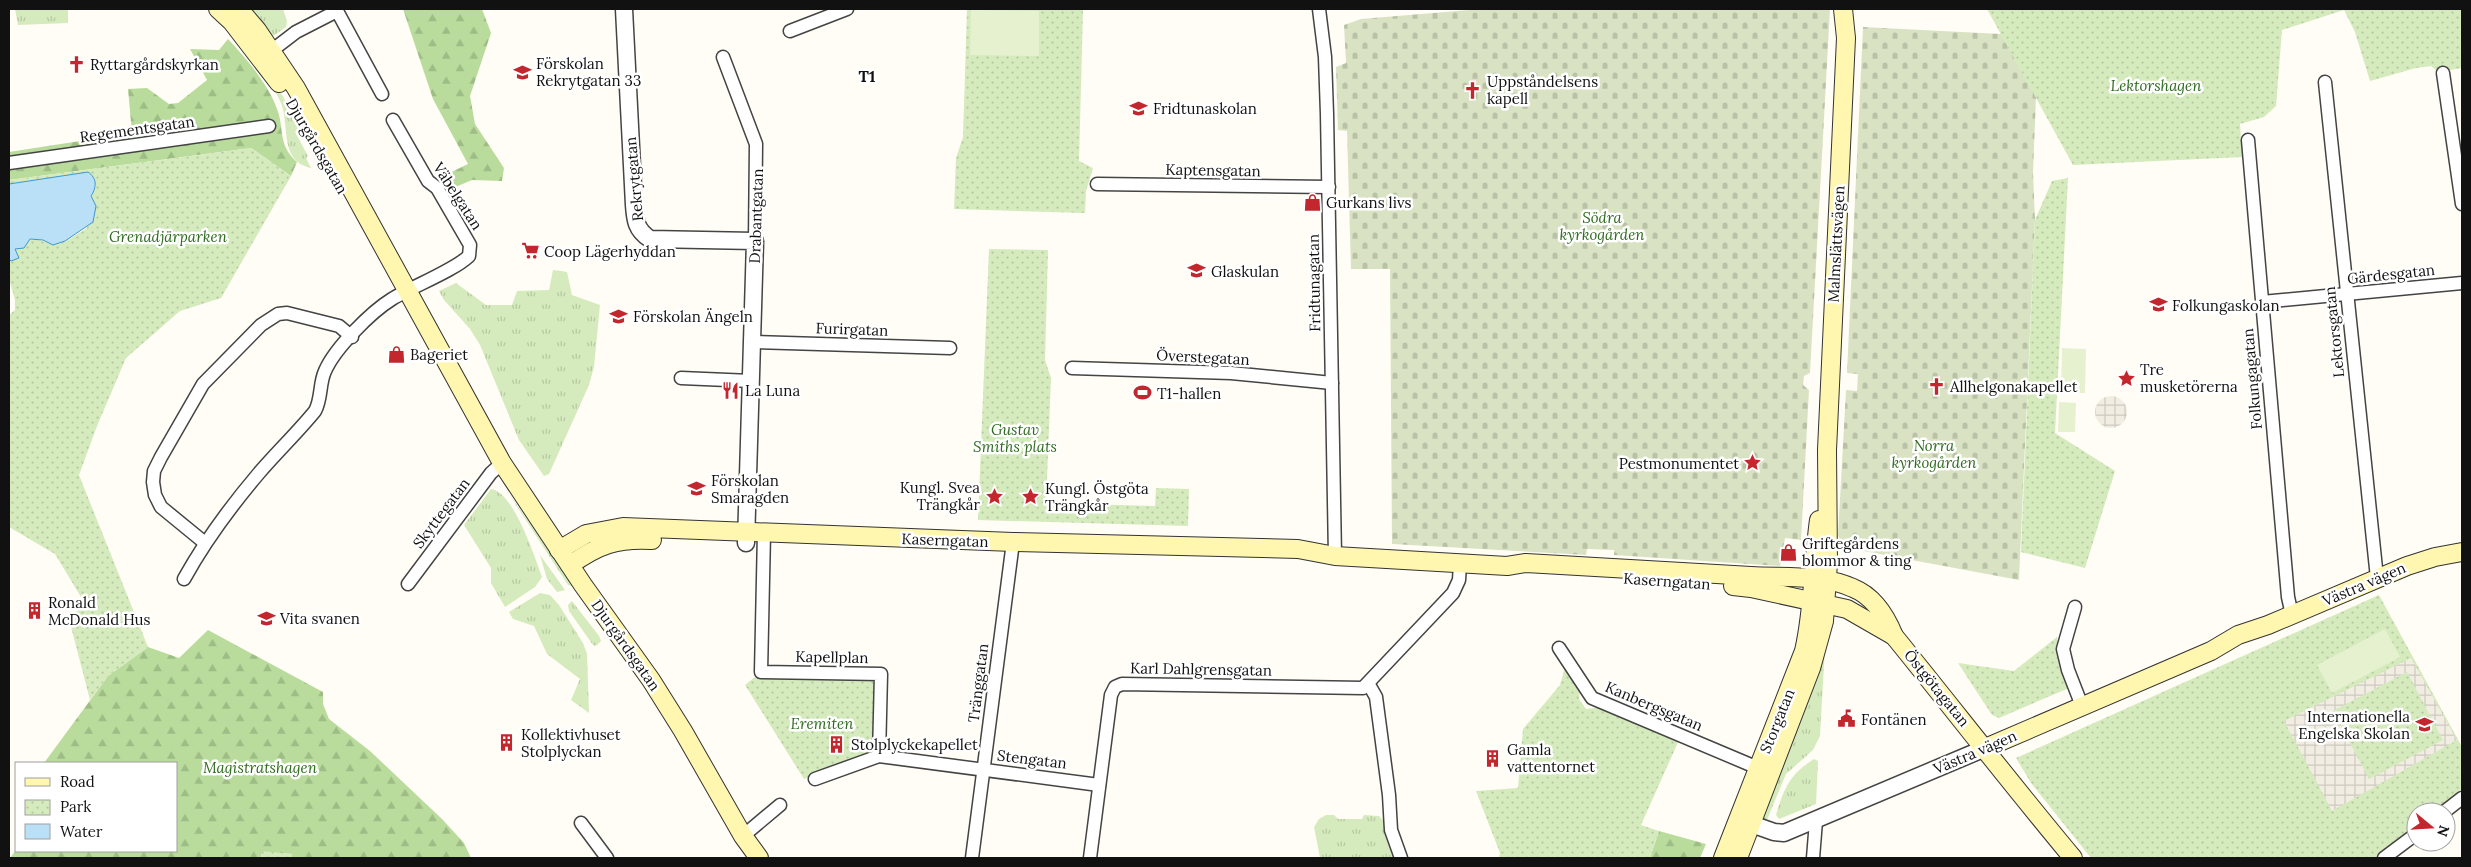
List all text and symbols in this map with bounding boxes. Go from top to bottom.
church icon: Ryttargårdskyrkan [66,54,86,74]
place label: Förskolan Rekrytgatan 33 [536,54,641,90]
place label: Ryttargårdskyrkan [90,55,219,74]
school or university icon: Förskolan Rekrytgatan 33 [512,62,532,82]
district label: T1 [859,66,875,86]
place label: Uppståndelsens kapell [1487,72,1598,108]
park label: Lektorshagen [2110,76,2202,95]
church icon: Uppståndelsens kapell [1463,80,1483,100]
street label: Djurgårdsgatan [282,95,352,197]
school or university icon: Fridtunaskolan [1129,98,1149,118]
place label: Fridtunaskolan [1153,99,1257,118]
street label: Regementsgatan [78,112,196,146]
street label: Rekrytgatan [621,136,647,222]
street label: Väbelgatan [429,158,487,233]
street label: Kaptensgatan [1165,160,1261,180]
street label: Drabantgatan [745,168,767,264]
street label: Malmslättsvägen [1823,185,1849,303]
shop icon: Gurkans livs [1302,192,1322,212]
place label: Gurkans livs [1326,193,1411,212]
park label: Södra kyrkogården [1559,208,1645,244]
park label: Grenadjärparken [109,227,228,246]
street label: Fridtunagatan [1304,234,1324,332]
supermarket icon: Coop Lägerhyddan [520,241,540,261]
place label: Coop Lägerhyddan [544,242,676,261]
street label: Gärdesgatan [2346,260,2436,288]
school or university icon: Glaskulan [1187,261,1207,281]
place label: Glaskulan [1211,262,1279,281]
street label: Lektorsgatan [2320,286,2348,378]
school or university icon: Folkungaskolan [2148,295,2168,315]
place label: Folkungaskolan [2172,296,2280,315]
school or university icon: Förskolan Ängeln [609,306,629,326]
place label: Förskolan Ängeln [633,307,753,326]
street label: Furirgatan [815,318,889,340]
street label: Folkungagatan [2238,328,2266,430]
shop icon: Bageriet [386,344,406,364]
place label: Bageriet [410,345,468,364]
street label: Överstegatan [1156,345,1250,369]
place label: Tre musketörerna [2140,360,2238,396]
place icon: Tre musketörerna [2116,368,2136,388]
church icon: Allhelgonakapellet [1926,376,1946,396]
place label: Allhelgonakapellet [1949,377,2078,396]
restaurant icon: La Luna [721,380,741,400]
place label: La Luna [745,381,800,400]
sports icon: T1-hallen [1133,383,1153,403]
place label: T1-hallen [1157,384,1221,403]
park label: Gustav Smiths plats [973,420,1057,456]
park label: Norra kyrkogården [1891,436,1977,472]
place icon: Pestmonumentet [1743,453,1763,473]
place label: Pestmonumentet [1619,454,1739,473]
place label: Förskolan Smaragden [711,471,789,507]
street label: Skyttegatan [408,474,474,552]
place label: Kungl. Svea Trängkår [900,478,980,514]
school or university icon: Förskolan Smaragden [687,479,707,499]
place label: Kungl. Östgöta Trängkår [1045,479,1149,515]
place icon: Kungl. Svea Trängkår [984,486,1004,506]
place icon: Kungl. Östgöta Trängkår [1021,487,1041,507]
street label: Kaserngatan [901,529,989,551]
place label: Griftegårdens blommor & ting [1802,534,1912,570]
shop icon: Griftegårdens blommor & ting [1778,542,1798,562]
street label: Västra vägen [2319,558,2409,610]
street label: Kaserngatan [1623,568,1711,594]
place label: Ronald McDonald Hus [48,593,151,629]
street label: Djurgårdsgatan [587,596,665,694]
building icon: Ronald McDonald Hus [24,601,44,621]
school or university icon: Vita svanen [256,608,276,628]
place label: Vita svanen [279,609,360,628]
street label: Tränggatan [964,642,992,724]
street label: Östgötagatan [1900,646,1974,730]
street label: Kapellplan [795,647,869,667]
street label: Karl Dahlgrensgatan [1130,658,1272,680]
street label: Kanbergsgatan [1602,677,1706,735]
street label: Storgatan [1755,686,1799,756]
place label: Internationella Engelska Skolan [2298,707,2410,743]
public building icon: Fontänen [1837,709,1857,729]
place label: Fontänen [1861,710,1927,729]
park label: Eremiten [791,714,854,733]
school or university icon: Internationella Engelska Skolan [2414,715,2434,735]
place label: Kollektivhuset Stolplyckan [521,725,621,761]
street label: Västra vägen [1930,726,2020,778]
building icon: Kollektivhuset Stolplyckan [497,733,517,753]
building icon: Stolplyckekapellet [827,734,847,754]
place label: Stolplyckekapellet [851,735,978,754]
place label: Gamla vattentornet [1507,740,1595,776]
street label: Stengatan [996,745,1068,773]
building icon: Gamla vattentornet [1483,748,1503,768]
park label: Magistratshagen [203,758,318,777]
legend [15,762,178,852]
text: Road [60,772,95,791]
text: Park [60,797,91,816]
north arrow [2406,802,2456,852]
text: Water [60,822,103,841]
text: N [2433,823,2454,839]

